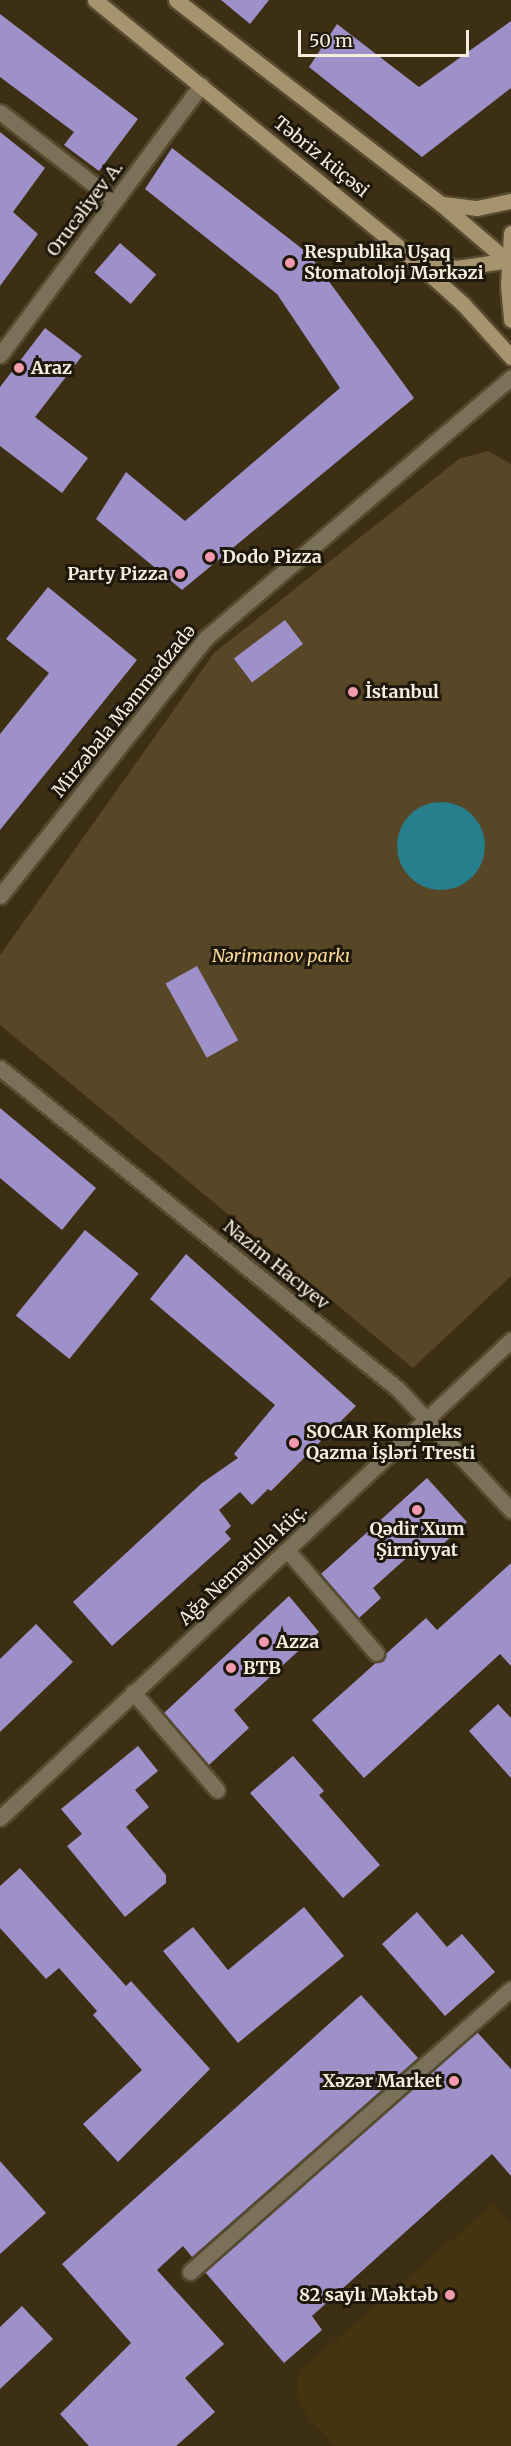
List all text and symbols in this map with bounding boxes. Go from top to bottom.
scale bar [301,18,472,56]
text: 50 m [309,29,353,52]
street label: Təbriz küçəsi [269,112,373,202]
street label: Orucəliyev A. [42,157,128,261]
place label: Respublika Uşaq Stomatoloji Mərkəzi [304,242,484,284]
marker: Respublika Uşaq Stomatoloji Mərkəzi [281,254,299,272]
place label: Araz [31,357,72,379]
marker: Araz [12,361,26,375]
place label: Dodo Pizza [222,546,322,568]
marker: Dodo Pizza [203,550,217,564]
place label: Party Pizza [67,563,168,585]
marker: Party Pizza [173,567,187,581]
street label: Mirzəbala Məmmədzadə [48,621,200,801]
place label: İstanbul [365,681,439,703]
marker: İstanbul [346,685,360,699]
park label: Nərimanov parkı [212,945,350,967]
street label: Nazim Hacıyev [219,1216,333,1314]
place label: SOCAR Kompleks Qazma İşləri Tresti [306,1422,475,1464]
marker: SOCAR Kompleks Qazma İşləri Tresti [287,1436,301,1450]
street label: Ağa Nemətulla küç. [175,1500,311,1630]
marker: Qədir Xum Şirniyyat [410,1503,424,1517]
place label: Qədir Xum Şirniyyat [369,1519,465,1562]
place label: Azza [276,1631,319,1653]
marker: Azza [257,1635,271,1649]
place label: BTB [243,1657,281,1679]
marker: BTB [224,1661,238,1675]
place label: Xəzər Market [323,2070,442,2092]
marker: Xəzər Market [447,2074,461,2088]
place label: 82 saylı Məktəb [299,2284,438,2306]
marker: 82 saylı Məktəb [443,2288,457,2302]

